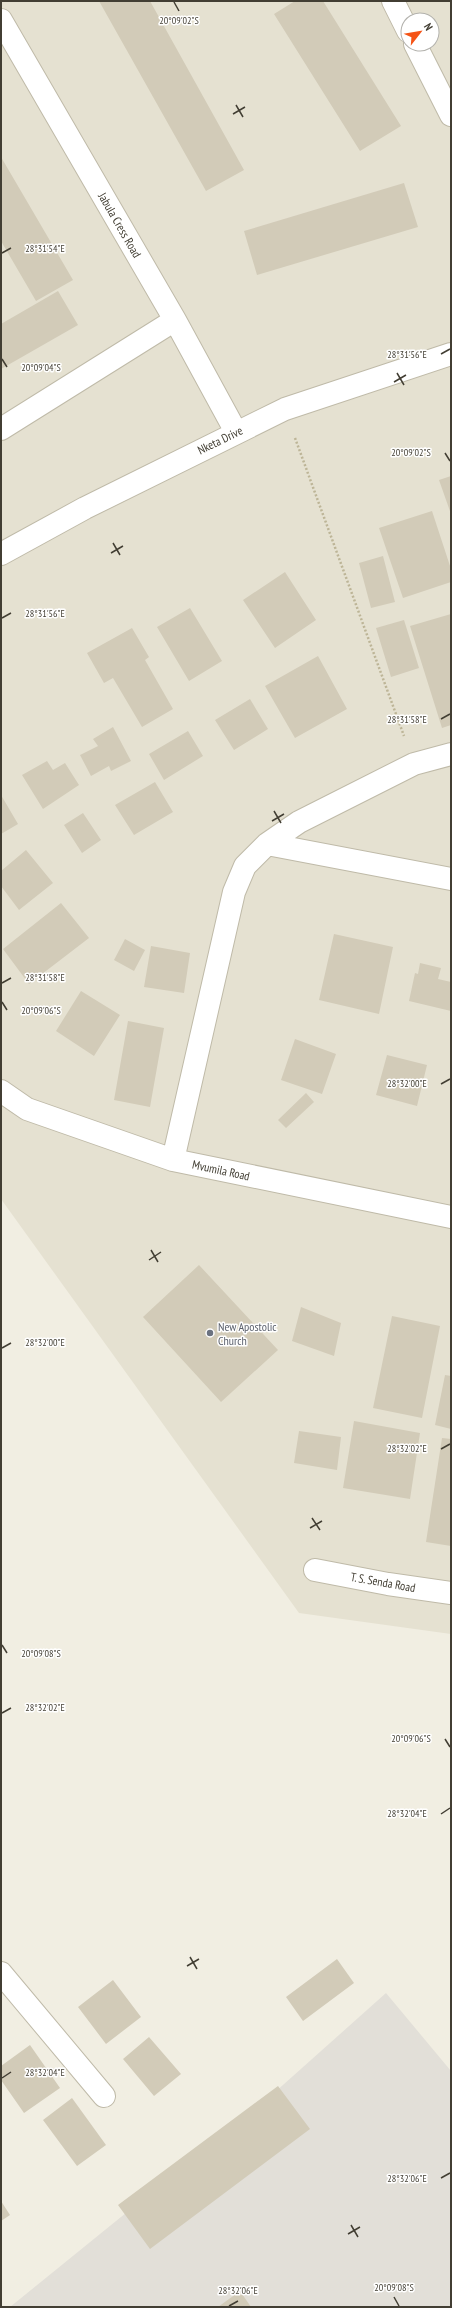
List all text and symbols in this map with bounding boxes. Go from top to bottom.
north arrow [400,12,440,52]
text: 20°09'02"S [159,14,199,27]
text: N [421,21,436,33]
street label: Jabula Cress Road [95,189,145,260]
text: 28°31'54"E [25,242,65,255]
text: 28°31'56"E [387,348,427,361]
text: 20°09'04"S [21,361,61,374]
street label: Nketa Drive [195,423,245,457]
text: 20°09'02"S [391,446,431,459]
text: 28°31'56"E [25,607,65,620]
text: 28°31'58"E [387,713,427,726]
text: 28°31'58"E [25,971,65,984]
text: 20°09'06"S [21,1004,61,1017]
text: 28°32'00"E [387,1077,427,1090]
street label: Mvumila Road [191,1157,251,1183]
place label: New Apostolic Church [218,1319,277,1348]
marker: New Apostolic Church [205,1328,215,1338]
text: 28°32'00"E [25,1336,65,1349]
text: 28°32'02"E [387,1442,427,1455]
street label: T. S. Senda Road [349,1569,417,1595]
text: 20°09'08"S [21,1647,61,1660]
text: 28°32'02"E [25,1701,65,1714]
text: 20°09'06"S [391,1732,431,1745]
text: 28°32'04"E [387,1807,427,1820]
text: 28°32'04"E [25,2066,65,2079]
text: 28°32'06"E [387,2172,427,2185]
text: 20°09'08"S [374,2281,414,2294]
text: 28°32'06"E [218,2284,258,2297]

